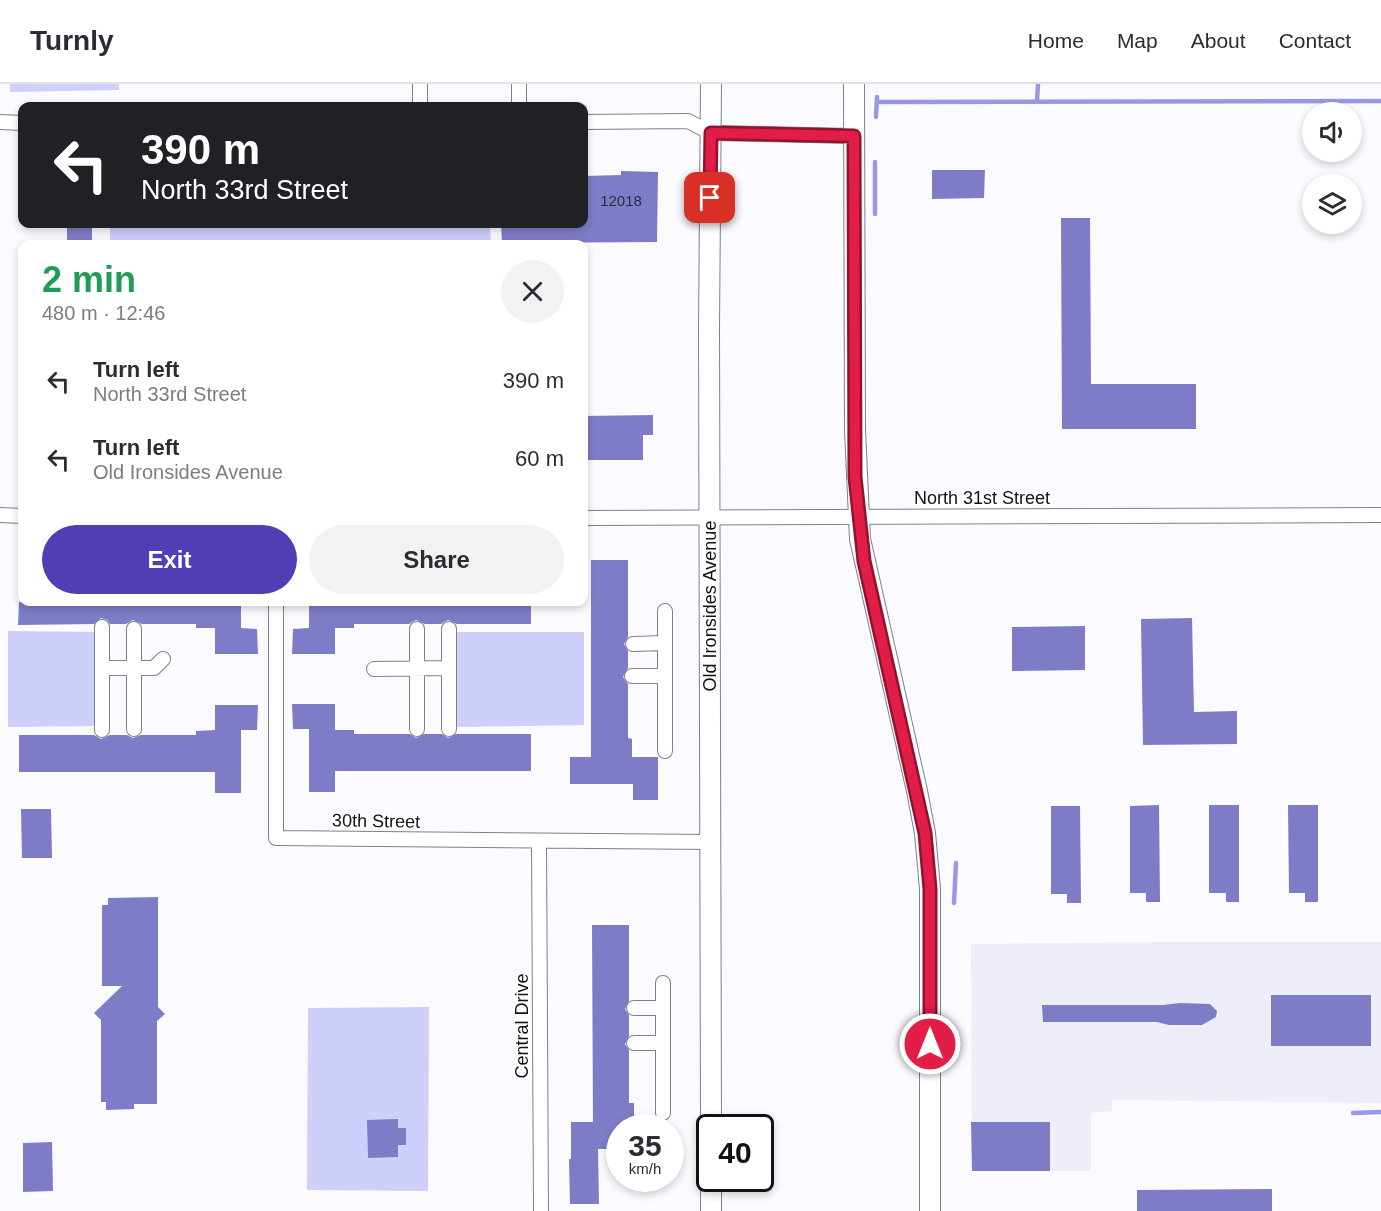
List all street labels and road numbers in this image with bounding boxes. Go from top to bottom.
street label: North 31st Street [914,488,1050,508]
street label: Old Ironsides Avenue [700,521,720,691]
street label: 30th Street [332,810,420,832]
street label: Central Drive [512,973,532,1079]

